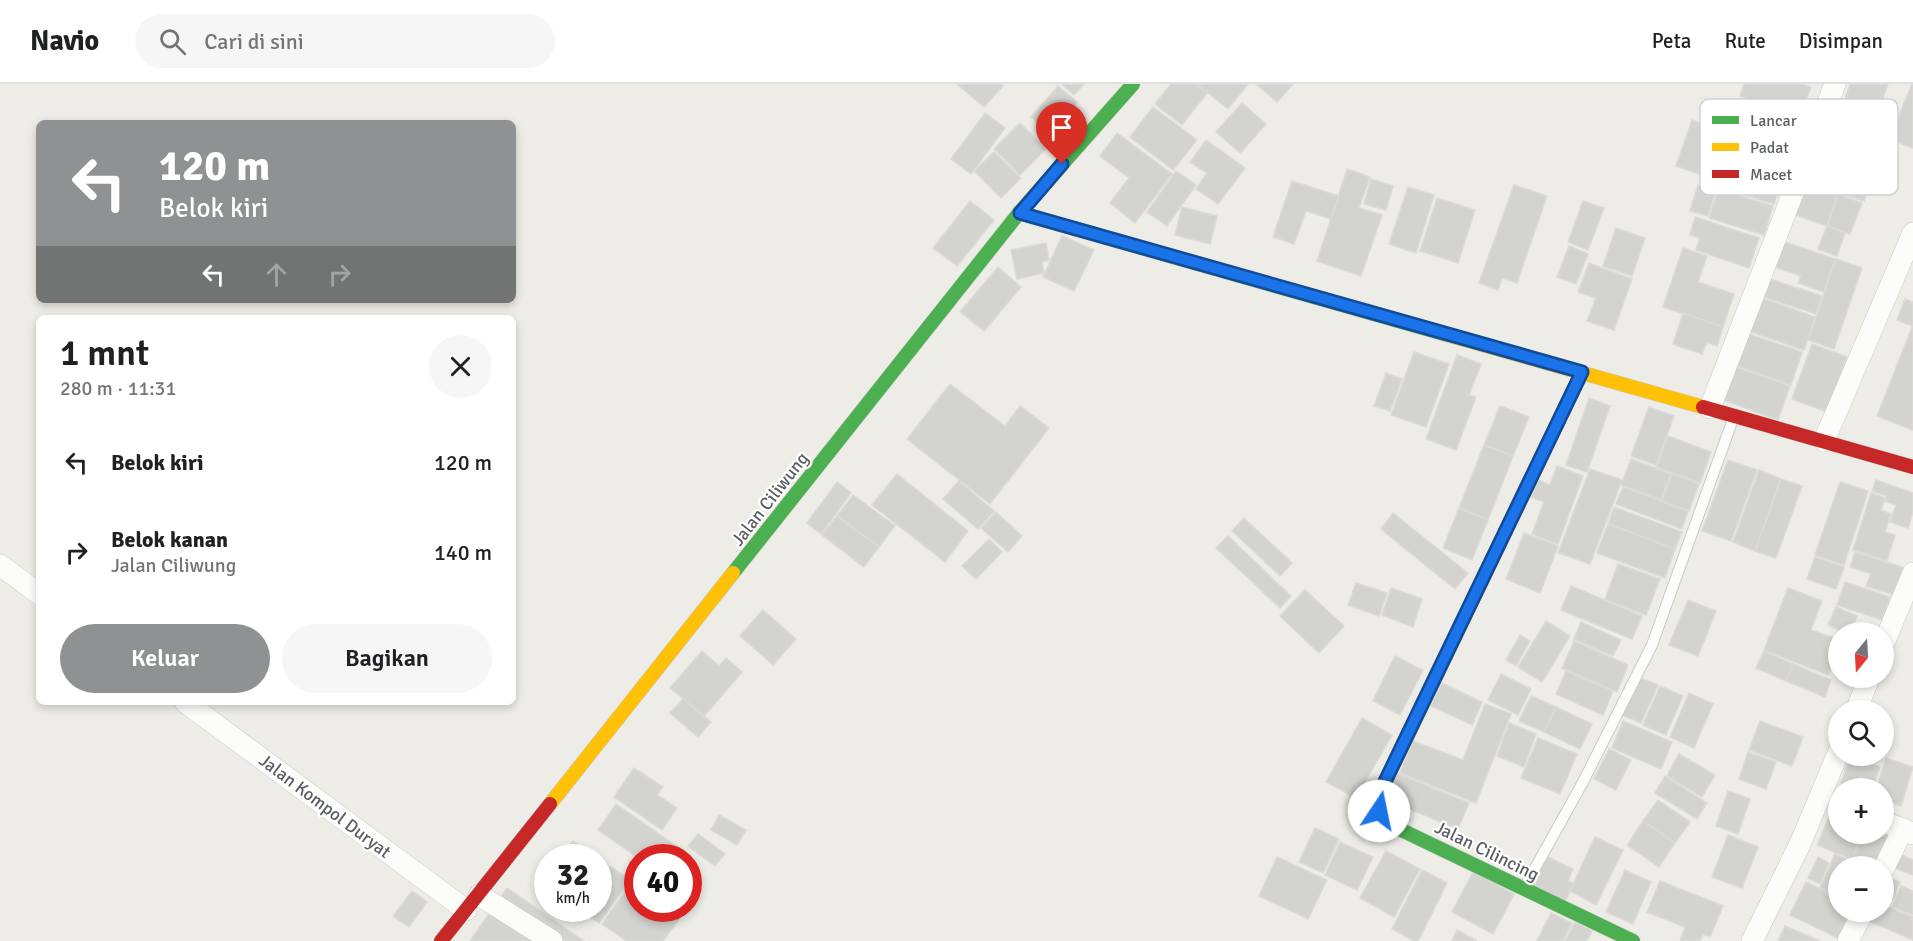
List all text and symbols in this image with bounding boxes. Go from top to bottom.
search box [135,14,555,68]
text: Navio [30,24,99,58]
icon: search [156,25,189,58]
text: Cari di sini [204,28,304,55]
text: Peta [1652,28,1692,54]
text: Rute [1725,28,1766,54]
text: Disimpan [1799,28,1883,54]
legend [1700,99,1898,195]
pin [1036,102,1087,164]
icon: arrive [1045,111,1078,144]
text: Lancar [1750,111,1797,131]
text: Padat [1750,138,1789,158]
text: 120 m [159,141,270,192]
icon: left [60,144,138,222]
text: Macet [1750,165,1792,185]
text: Belok kiri [159,192,268,225]
icon: left [197,258,230,291]
icon: ahead [260,258,293,291]
icon: right [323,258,356,291]
text: 1 mnt [60,331,149,376]
button: close [429,335,492,398]
text: 280 m · 11:31 [60,376,176,401]
icon: left [60,446,93,479]
street label: Jalan Ciliwung [727,448,813,550]
text: Belok kiri [111,449,204,476]
text: 120 m [434,449,492,476]
text: Belok kanan [111,526,228,553]
icon: right [60,536,93,569]
text: 140 m [434,539,492,566]
text: Jalan Ciliwung [111,553,236,578]
north arrow [1828,622,1894,688]
map controls [1828,622,1894,922]
button: Keluar [60,624,270,693]
button: Bagikan [282,624,492,693]
button: search [1828,700,1894,766]
street label: Jalan Kompol Duryat [255,749,395,863]
button: + [1828,778,1894,844]
position arrow [1347,779,1411,843]
street label: Jalan Cilincing [1431,816,1543,886]
speed limit sign: 40 [624,844,702,922]
button: − [1828,856,1894,922]
text: 32 [557,857,589,894]
text: km/h [556,889,590,907]

